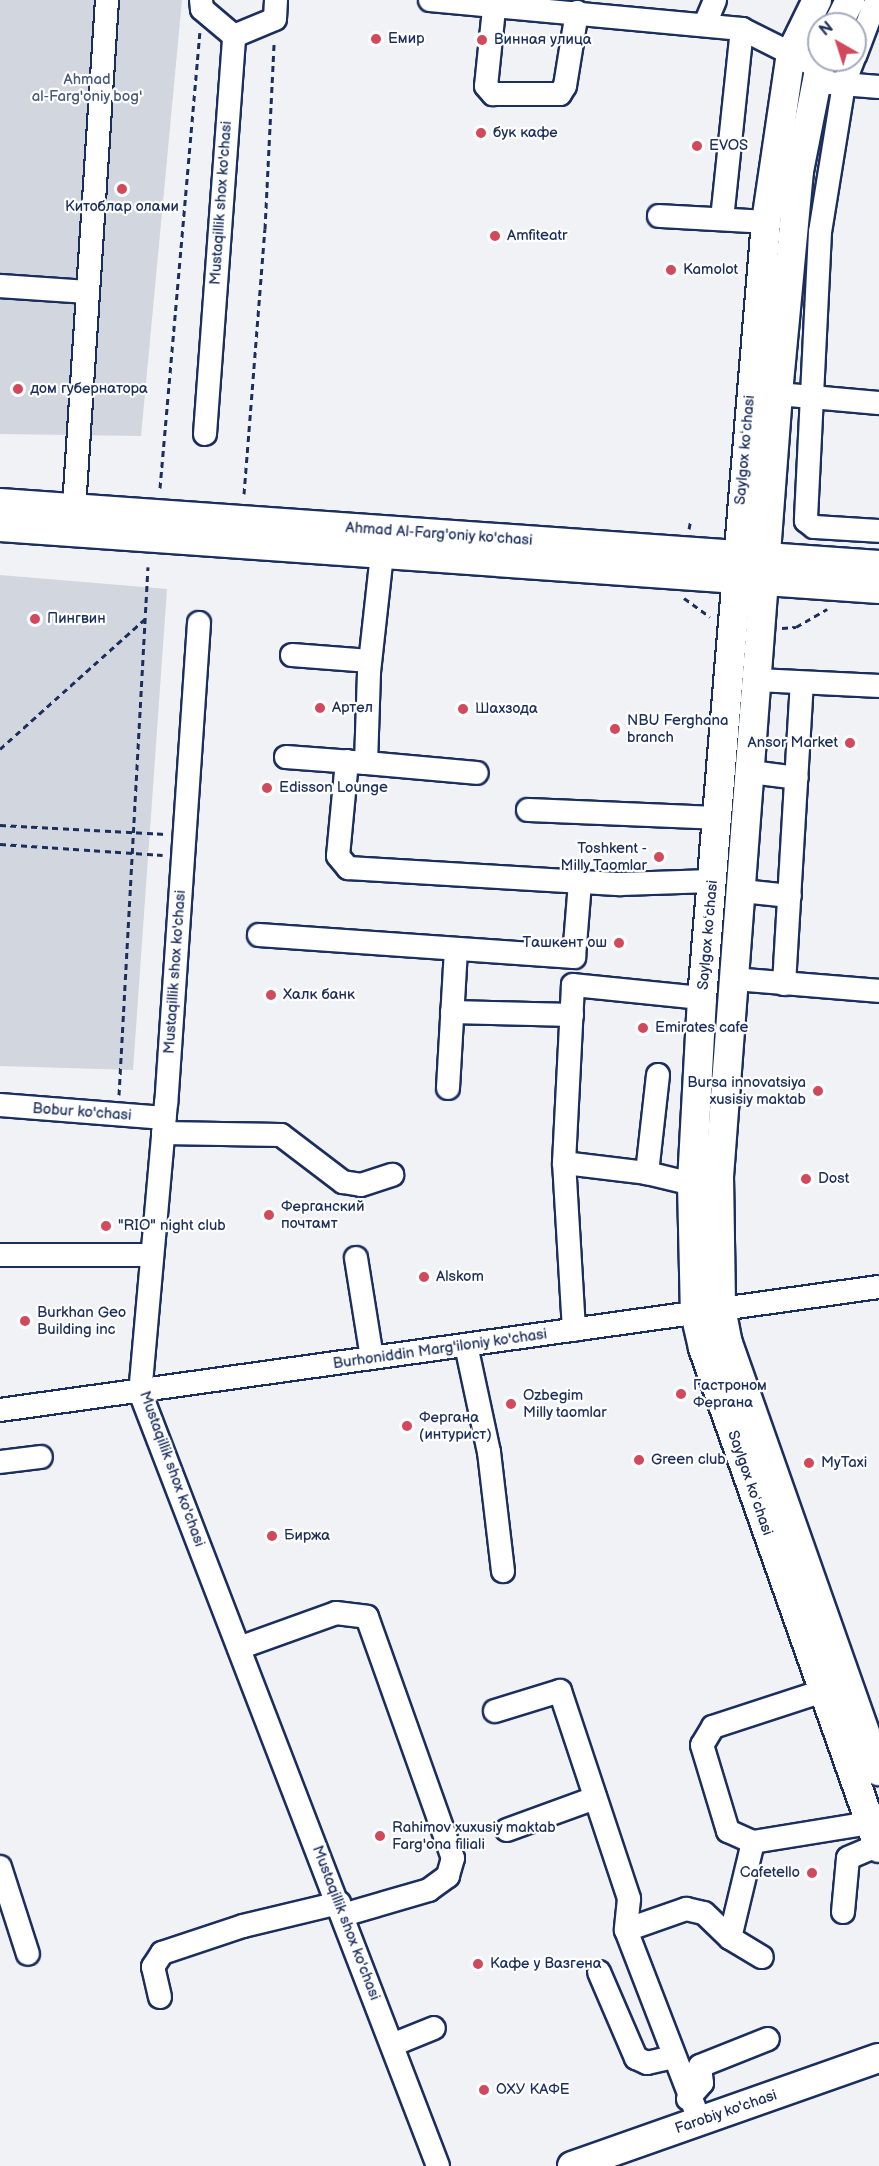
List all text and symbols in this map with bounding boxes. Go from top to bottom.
north arrow [807,12,867,72]
text: N [816,18,837,40]
place label: Емир [388,30,424,48]
place label: Винная улица [494,31,592,49]
marker: Емир [369,32,383,46]
marker: Винная улица [475,33,489,47]
park label: Ahmad al-Farg'oniy bog' [31,70,143,105]
street label: Mustaqillik shox ko'chasi [206,120,236,286]
place label: бук кафе [493,124,558,142]
marker: бук кафе [474,126,488,140]
place label: EVOS [709,137,748,155]
marker: EVOS [690,139,704,153]
marker: Китоблар олами [115,182,129,196]
place label: Китоблар олами [65,198,179,216]
place label: Amfiteatr [507,227,567,245]
marker: Amfiteatr [488,229,502,243]
place label: Kamolot [683,261,738,279]
marker: Kamolot [664,263,678,277]
place label: дом губернатора [30,380,148,398]
marker: дом губернатора [11,382,25,396]
street label: Saylgox koʻchasi [731,394,759,506]
street label: Ahmad Al-Farg'oniy ko'chasi [344,518,534,550]
place label: Пингвин [47,610,106,628]
marker: Пингвин [28,612,42,626]
place label: Артел [332,699,373,717]
place label: Шахзода [475,700,538,718]
marker: Артел [313,701,327,715]
marker: Шахзода [456,702,470,716]
place label: NBU Ferghana branch [627,711,728,746]
marker: NBU Ferghana branch [608,722,622,736]
place label: Ansor Market [748,734,838,752]
marker: Ansor Market [843,736,857,750]
place label: Edisson Lounge [279,779,388,797]
marker: Edisson Lounge [260,781,274,795]
place label: Toshkent - Milly Taomlar [559,839,647,874]
marker: Toshkent - Milly Taomlar [652,850,666,864]
street label: Saylgox koʻchasi [694,879,722,991]
street label: Mustaqillik shox ko'chasi [160,889,190,1055]
place label: Ташкент ош [523,934,607,952]
marker: Ташкент ош [612,936,626,950]
place label: Халк банк [283,986,355,1004]
marker: Халк банк [264,988,278,1002]
place label: Emirates cafe [655,1019,748,1037]
marker: Emirates cafe [636,1021,650,1035]
place label: Bursa innovatsiya xusisiy maktab [687,1073,806,1108]
marker: Bursa innovatsiya xusisiy maktab [811,1084,825,1098]
street label: Bobur ko'chasi [32,1100,132,1124]
place label: Dost [818,1170,849,1188]
marker: Dost [799,1172,813,1186]
place label: Ферганский почтамт [281,1197,365,1232]
marker: Ферганский почтамт [262,1208,276,1222]
place label: "RIO" night club [118,1217,226,1235]
marker: "RIO" night club [99,1219,113,1233]
place label: Alskom [436,1268,484,1286]
marker: Alskom [417,1270,431,1284]
place label: Burkhan Geo Building inc [37,1303,126,1338]
marker: Burkhan Geo Building inc [18,1314,32,1328]
street label: Burhoniddin Marg'iloniy ko'chasi [331,1325,549,1373]
place label: Гастроном Фергана [693,1376,767,1411]
place label: Ozbegim Milly taomlar [523,1386,608,1421]
marker: Гастроном Фергана [674,1387,688,1401]
street label: Mustaqillik shox ko'chasi [135,1389,209,1549]
marker: Ozbegim Milly taomlar [504,1397,518,1411]
place label: Фергана (интурист) [419,1408,492,1443]
marker: Фергана (интурист) [400,1419,414,1433]
street label: Saylgox koʻchasi [724,1428,776,1538]
place label: Green club [651,1451,726,1469]
marker: Green club [632,1453,646,1467]
place label: MyTaxi [821,1454,867,1472]
marker: MyTaxi [802,1456,816,1470]
place label: Биржа [284,1527,330,1545]
marker: Биржа [265,1529,279,1543]
place label: Rahimov xuxusiy maktab Farg'ona filiali [392,1818,557,1853]
marker: Rahimov xuxusiy maktab Farg'ona filiali [373,1829,387,1843]
street label: Mustaqillik shox ko'chasi [308,1843,384,2003]
place label: Cafetello [740,1864,800,1882]
marker: Cafetello [805,1866,819,1880]
place label: Кафе у Вазгена [490,1955,602,1973]
marker: Кафе у Вазгена [471,1957,485,1971]
place label: ОХУ КАФЕ [496,2081,570,2099]
marker: ОХУ КАФЕ [477,2083,491,2097]
street label: Farobiy ko'chasi [672,2086,780,2138]

